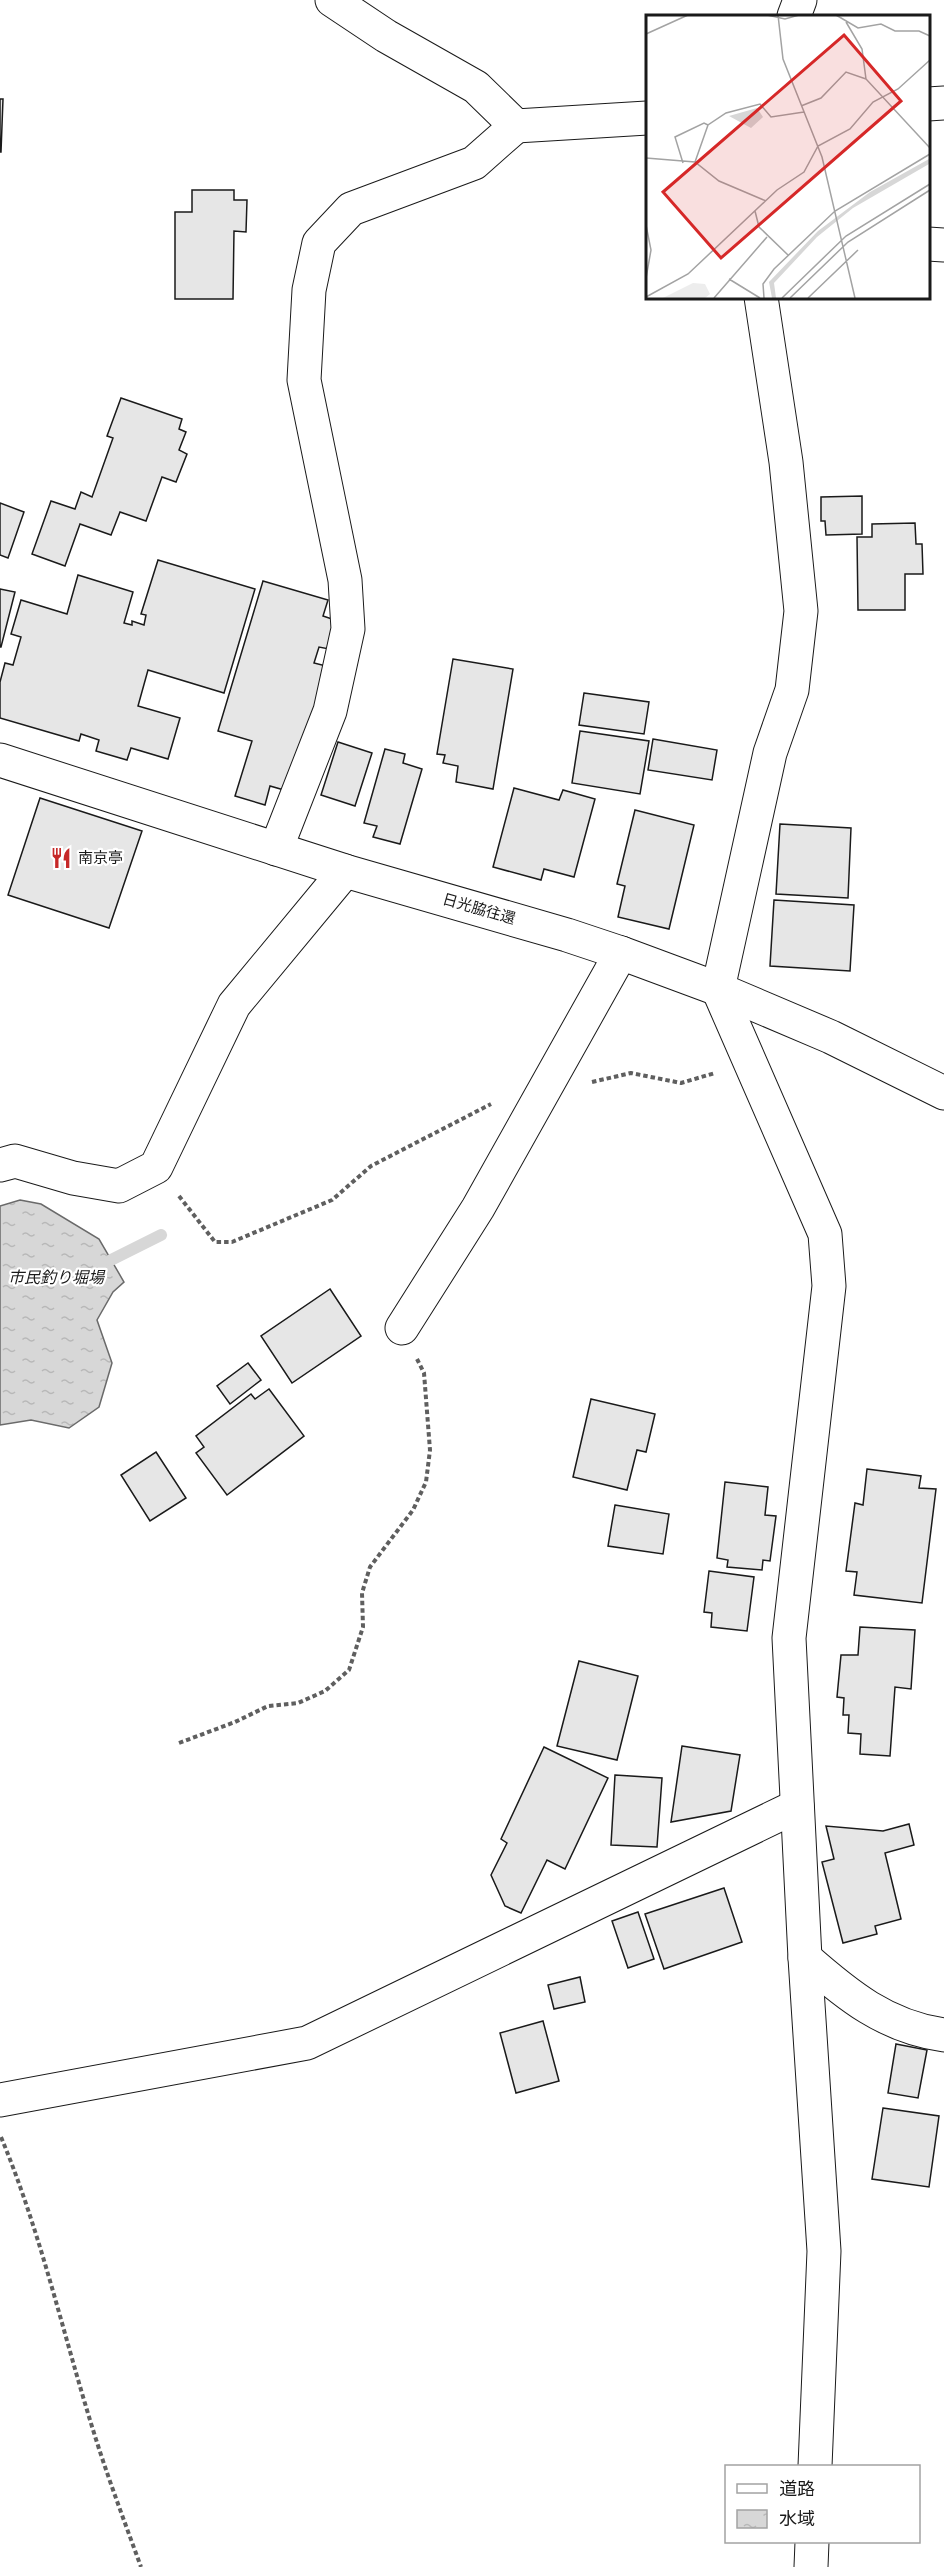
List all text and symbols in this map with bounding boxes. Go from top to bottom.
inset map [646,15,929,298]
restaurant icon: 南京亭 [49,846,73,870]
place label: 南京亭 [78,847,123,867]
street label: 日光脇往還 [440,888,518,928]
water label: 市民釣り堀場 [8,1266,106,1287]
legend [725,2465,920,2543]
text: 道路 [779,2476,815,2500]
text: 水域 [779,2506,815,2530]

